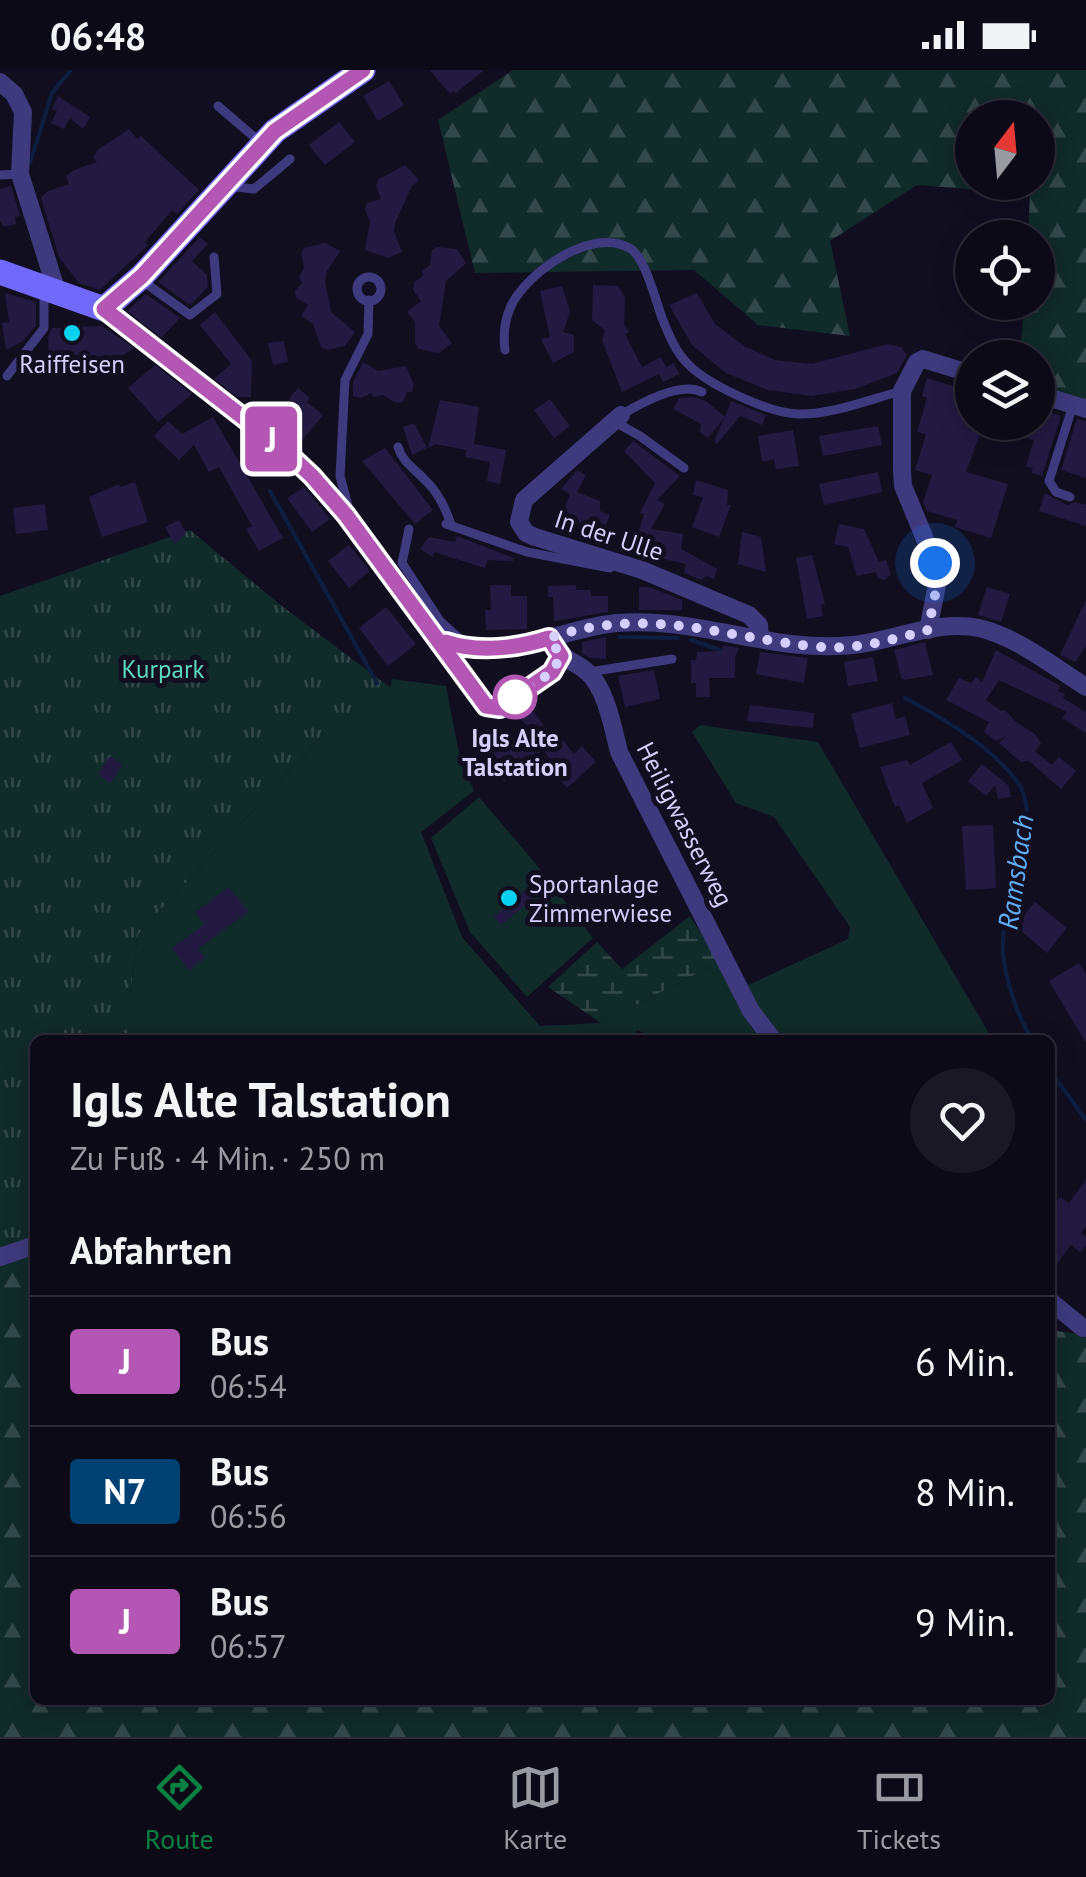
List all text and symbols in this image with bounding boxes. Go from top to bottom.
text: 06:48 [50,11,146,60]
north arrow [955,100,1055,200]
map controls [955,100,1055,440]
button: locate [955,220,1055,320]
marker: Raiffeisen [61,322,83,344]
button: layers [955,340,1055,440]
place label: Raiffeisen [19,348,125,380]
line badge: J [238,406,304,472]
text: J [265,416,277,462]
street label: In der Ulle [551,502,667,568]
your location [910,538,960,588]
park label: Kurpark [122,653,204,685]
marker: Igls Alte Talstation [494,676,536,718]
place label: Igls Alte Talstation [462,722,568,783]
street label: Heiligwasserweg [630,736,740,912]
water label: Ramsbach [989,812,1041,932]
place label: Sportanlage Zimmerwiese [529,868,672,929]
marker: Sportanlage Zimmerwiese [498,887,520,909]
text: Igls Alte Talstation [70,1068,451,1130]
button: heart [910,1068,1015,1173]
text: Zu Fuß · 4 Min. · 250 m [70,1137,385,1179]
text: Abfahrten [70,1225,232,1274]
text: Bus [210,1316,269,1365]
text: 6 Min. [915,1337,1015,1386]
text: J [119,1338,131,1384]
text: 06:54 [210,1365,287,1407]
text: Bus [210,1446,269,1495]
text: 8 Min. [915,1467,1015,1516]
text: N7 [104,1468,146,1514]
text: 06:56 [210,1495,287,1537]
text: Bus [210,1576,269,1625]
text: 9 Min. [915,1597,1015,1646]
text: J [119,1598,131,1644]
text: 06:57 [210,1625,287,1667]
tab: Route [145,1760,214,1857]
tab: Karte [503,1760,567,1857]
tab: Tickets [857,1760,941,1857]

